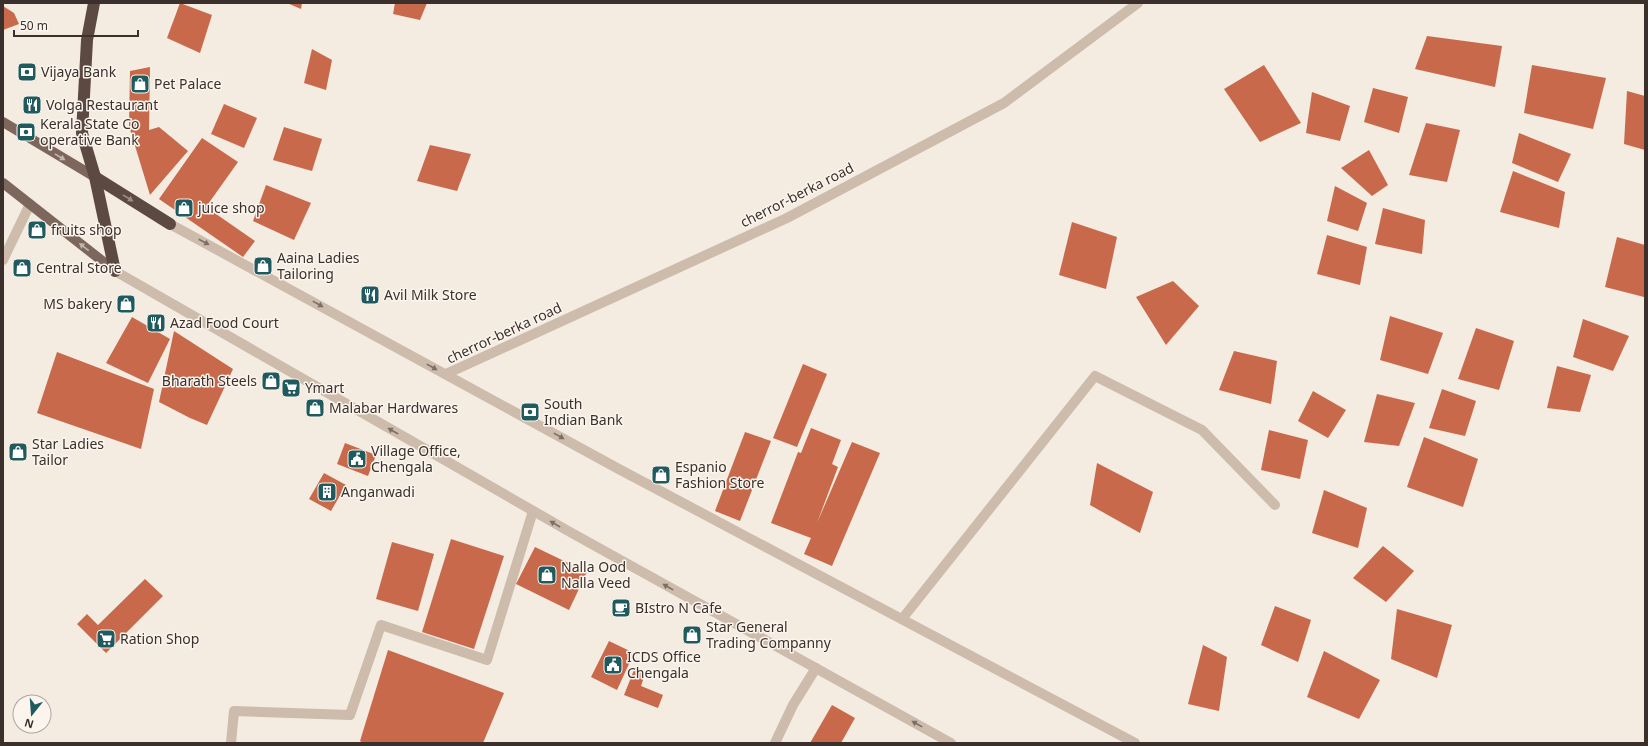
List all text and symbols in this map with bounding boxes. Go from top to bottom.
scale bar [14,12,138,38]
text: 50 m [20,17,48,34]
bank icon: Vijaya Bank [16,61,38,83]
place label: Vijaya Bank [41,62,117,81]
shop icon: Pet Palace [129,73,151,95]
place label: Pet Palace [154,74,222,93]
restaurant icon: Volga Restaurant [21,94,43,116]
place label: Volga Restaurant [46,95,158,114]
place label: Kerala State Co operative Bank [40,114,140,149]
bank icon: Kerala State Co operative Bank [15,121,37,143]
one-way arrow [54,153,66,160]
street label: cherror-berka road [737,158,857,231]
one-way arrow [123,194,133,202]
shop icon: juice shop [173,197,195,219]
place label: juice shop [197,198,265,217]
shop icon: fruits shop [26,219,48,241]
place label: fruits shop [51,220,122,239]
one-way arrow [198,239,210,246]
one-way arrow [79,242,90,251]
place label: Aaina Ladies Tailoring [277,248,360,283]
shop icon: Aaina Ladies Tailoring [252,255,274,277]
shop icon: Central Store [11,257,33,279]
place label: Central Store [36,258,122,277]
restaurant icon: Avil Milk Store [359,284,381,306]
place label: Avil Milk Store [384,285,477,304]
shop icon: MS bakery [115,293,137,315]
place label: MS bakery [43,294,113,313]
street label: cherror-berka road [443,298,564,368]
one-way arrow [313,301,324,308]
restaurant icon: Azad Food Court [145,312,167,334]
place label: Azad Food Court [170,313,279,332]
one-way arrow [427,363,438,370]
shop icon: Bharath Steels [260,370,282,392]
place label: Bharath Steels [162,371,257,390]
supermarket icon: Ymart [280,377,302,399]
place label: Ymart [305,378,344,397]
place label: South Indian Bank [544,394,623,429]
shop icon: Malabar Hardwares [304,397,326,419]
place label: Malabar Hardwares [329,398,458,417]
bank icon: South Indian Bank [519,401,541,423]
one-way arrow [387,427,399,434]
one-way arrow [553,433,565,439]
place label: Star Ladies Tailor [32,434,104,469]
shop icon: Star Ladies Tailor [7,441,29,463]
place label: Village Office, Chengala [371,441,461,476]
public building icon: Village Office, Chengala [346,448,368,470]
place label: Espanio Fashion Store [675,457,765,492]
shop icon: Espanio Fashion Store [650,464,672,486]
building icon: Anganwadi [316,481,338,503]
place label: Anganwadi [341,482,415,501]
one-way arrow [549,520,561,527]
place label: Nalla Ood Nalla Veed [561,557,631,592]
shop icon: Nalla Ood Nalla Veed [536,564,558,586]
one-way arrow [662,583,674,590]
cafe icon: BIstro N Cafe [610,597,632,619]
place label: BIstro N Cafe [635,598,722,617]
place label: Star General Trading Companny [706,617,832,652]
shop icon: Star General Trading Companny [681,624,703,646]
supermarket icon: Ration Shop [95,628,117,650]
place label: Ration Shop [120,629,199,648]
place label: ICDS Office Chengala [627,647,701,682]
public building icon: ICDS Office Chengala [602,654,624,676]
north arrow [12,694,52,734]
text: N [22,716,35,733]
one-way arrow [911,721,923,728]

